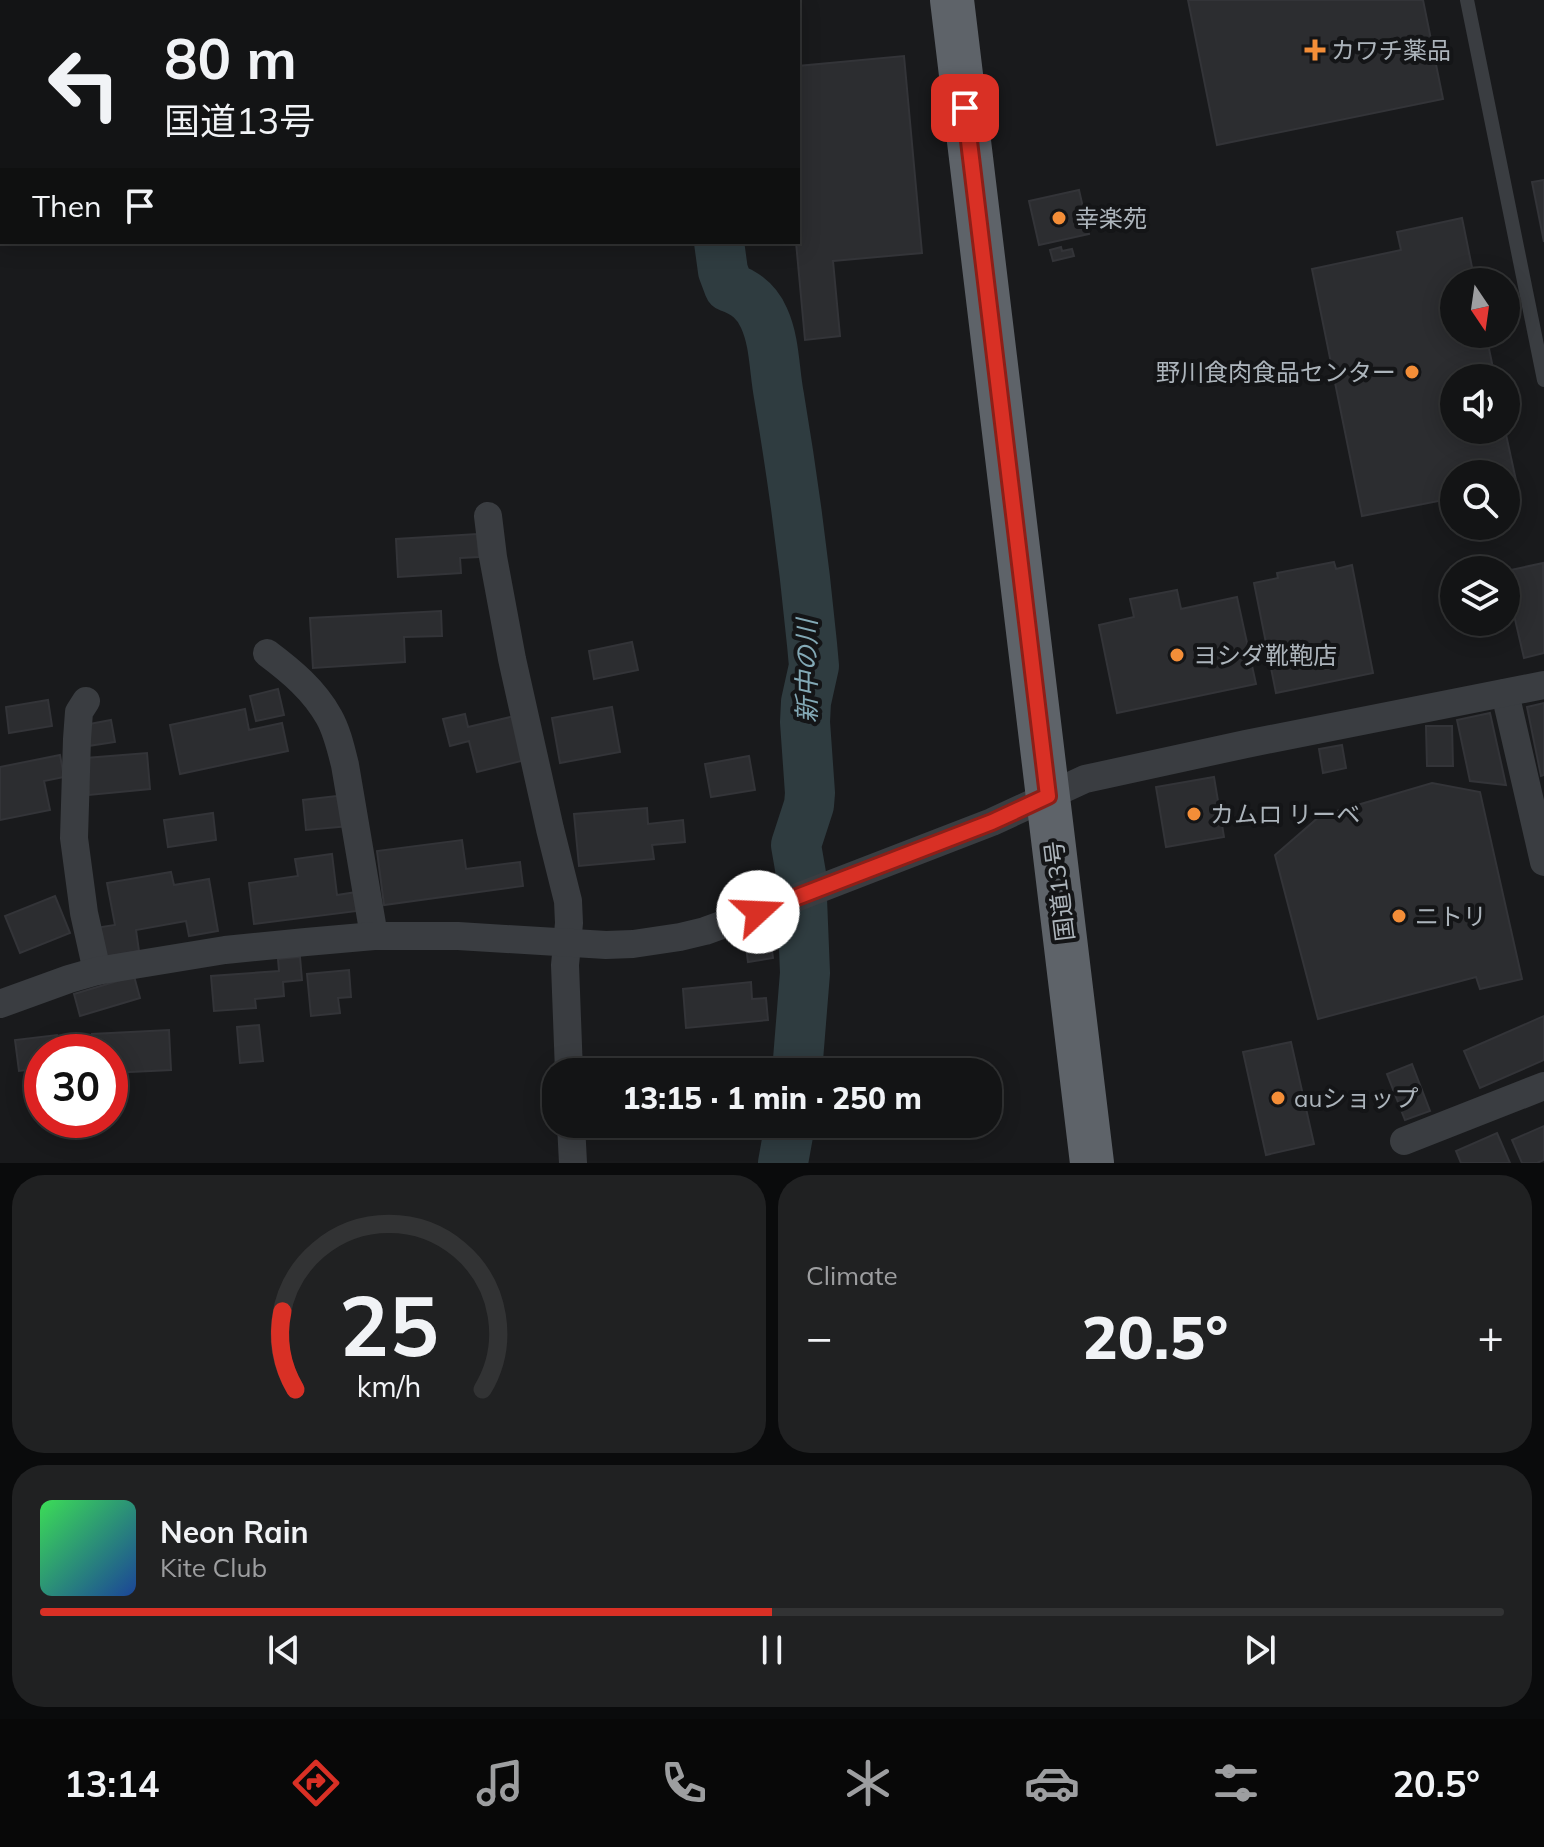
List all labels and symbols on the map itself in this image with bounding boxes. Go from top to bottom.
place label: カワチ薬品 [1331,35,1451,65]
marker: カワチ薬品 [1306,41,1324,59]
pin [931,74,999,142]
place label: 幸楽苑 [1075,203,1147,233]
marker: 幸楽苑 [1050,209,1068,227]
north arrow [1440,268,1520,348]
place label: 野川食肉食品センター [1156,357,1396,387]
marker: 野川食肉食品センター [1403,363,1421,381]
water label: 新中の川 [790,616,823,723]
place label: ヨシダ靴鞄店 [1193,640,1337,670]
marker: ヨシダ靴鞄店 [1168,646,1186,664]
place label: カムロ リーベ [1210,799,1360,829]
marker: カムロ リーベ [1185,805,1203,823]
street label: 国道13号 [1038,839,1080,943]
position arrow [716,870,800,954]
place label: ニトリ [1415,901,1487,931]
marker: ニトリ [1390,907,1408,925]
speed limit sign: 30 [24,1034,128,1138]
place label: auショップ [1294,1083,1418,1113]
marker: auショップ [1269,1089,1287,1107]

